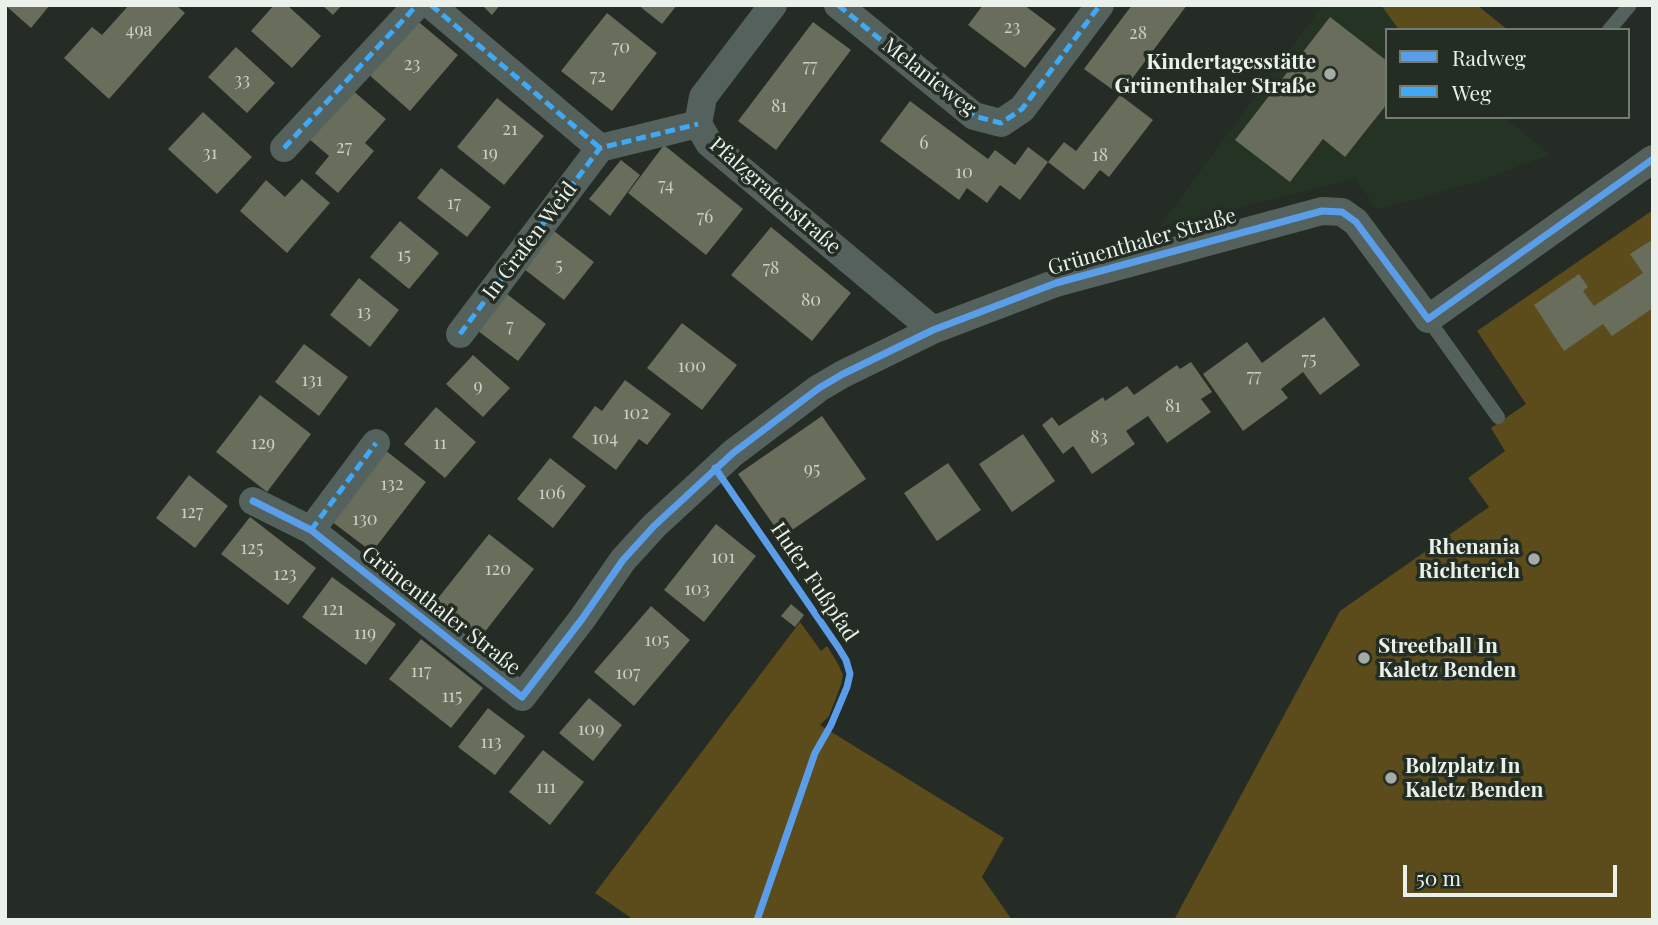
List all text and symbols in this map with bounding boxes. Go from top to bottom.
house number: 23 [1004,16,1020,38]
house number: 49a [125,19,153,41]
house number: 28 [1129,22,1147,44]
legend [1385,28,1630,119]
street label: Melanieweg [877,33,981,121]
house number: 70 [612,36,630,58]
text: Radweg [1452,43,1526,71]
place label: Kindertagesstätte Grünenthaler Straße [1115,49,1316,99]
house number: 23 [404,53,420,75]
house number: 77 [803,55,817,77]
house number: 72 [590,65,606,87]
marker: Kindertagesstätte Grünenthaler Straße [1322,66,1338,82]
house number: 33 [234,69,250,91]
text: Weg [1452,78,1491,106]
house number: 81 [771,95,787,117]
house number: 21 [502,118,518,140]
street label: Pfalzgrafenstraße [704,132,846,260]
house number: 6 [919,132,929,154]
house number: 27 [336,136,352,158]
house number: 31 [203,142,217,164]
house number: 19 [482,142,498,164]
house number: 18 [1092,144,1108,166]
house number: 10 [955,161,973,183]
house number: 74 [658,174,674,196]
street label: In Grafen Weid [478,177,582,305]
house number: 17 [447,192,461,214]
street label: Grünenthaler Straße [1045,203,1239,281]
house number: 76 [697,206,713,228]
house number: 15 [397,244,411,266]
house number: 5 [555,254,563,276]
house number: 78 [763,257,779,279]
house number: 80 [801,289,821,311]
house number: 13 [357,301,371,323]
house number: 7 [506,315,514,337]
house number: 75 [1302,348,1316,370]
house number: 100 [678,355,706,377]
house number: 77 [1247,365,1261,387]
house number: 131 [301,369,323,391]
house number: 9 [473,375,483,397]
house number: 81 [1165,395,1181,417]
house number: 102 [623,402,649,424]
house number: 83 [1090,426,1108,448]
house number: 104 [592,427,618,449]
house number: 129 [251,432,275,454]
house number: 11 [433,432,447,454]
house number: 95 [804,458,820,480]
house number: 132 [380,473,404,495]
house number: 106 [539,482,565,504]
house number: 127 [181,501,203,523]
house number: 130 [352,508,378,530]
street label: Hufer Fußpfad [765,518,863,646]
place label: Rhenania Richterich [1418,534,1520,584]
house number: 125 [241,537,263,559]
street label: Grünenthaler Straße [357,541,525,681]
house number: 101 [711,546,735,568]
marker: Rhenania Richterich [1526,551,1542,567]
house number: 120 [485,558,511,580]
house number: 123 [273,563,297,585]
house number: 103 [684,578,710,600]
house number: 121 [322,598,344,620]
house number: 119 [354,622,376,644]
house number: 105 [645,629,669,651]
place label: Streetball In Kaletz Benden [1378,633,1516,683]
marker: Streetball In Kaletz Benden [1356,650,1372,666]
house number: 117 [411,660,431,682]
house number: 107 [616,662,640,684]
house number: 115 [442,685,462,707]
house number: 109 [578,718,604,740]
house number: 113 [480,731,502,753]
place label: Bolzplatz In Kaletz Benden [1405,753,1543,803]
marker: Bolzplatz In Kaletz Benden [1383,770,1399,786]
house number: 111 [536,776,556,798]
scale bar [1406,852,1620,896]
text: 50 m [1416,863,1461,891]

